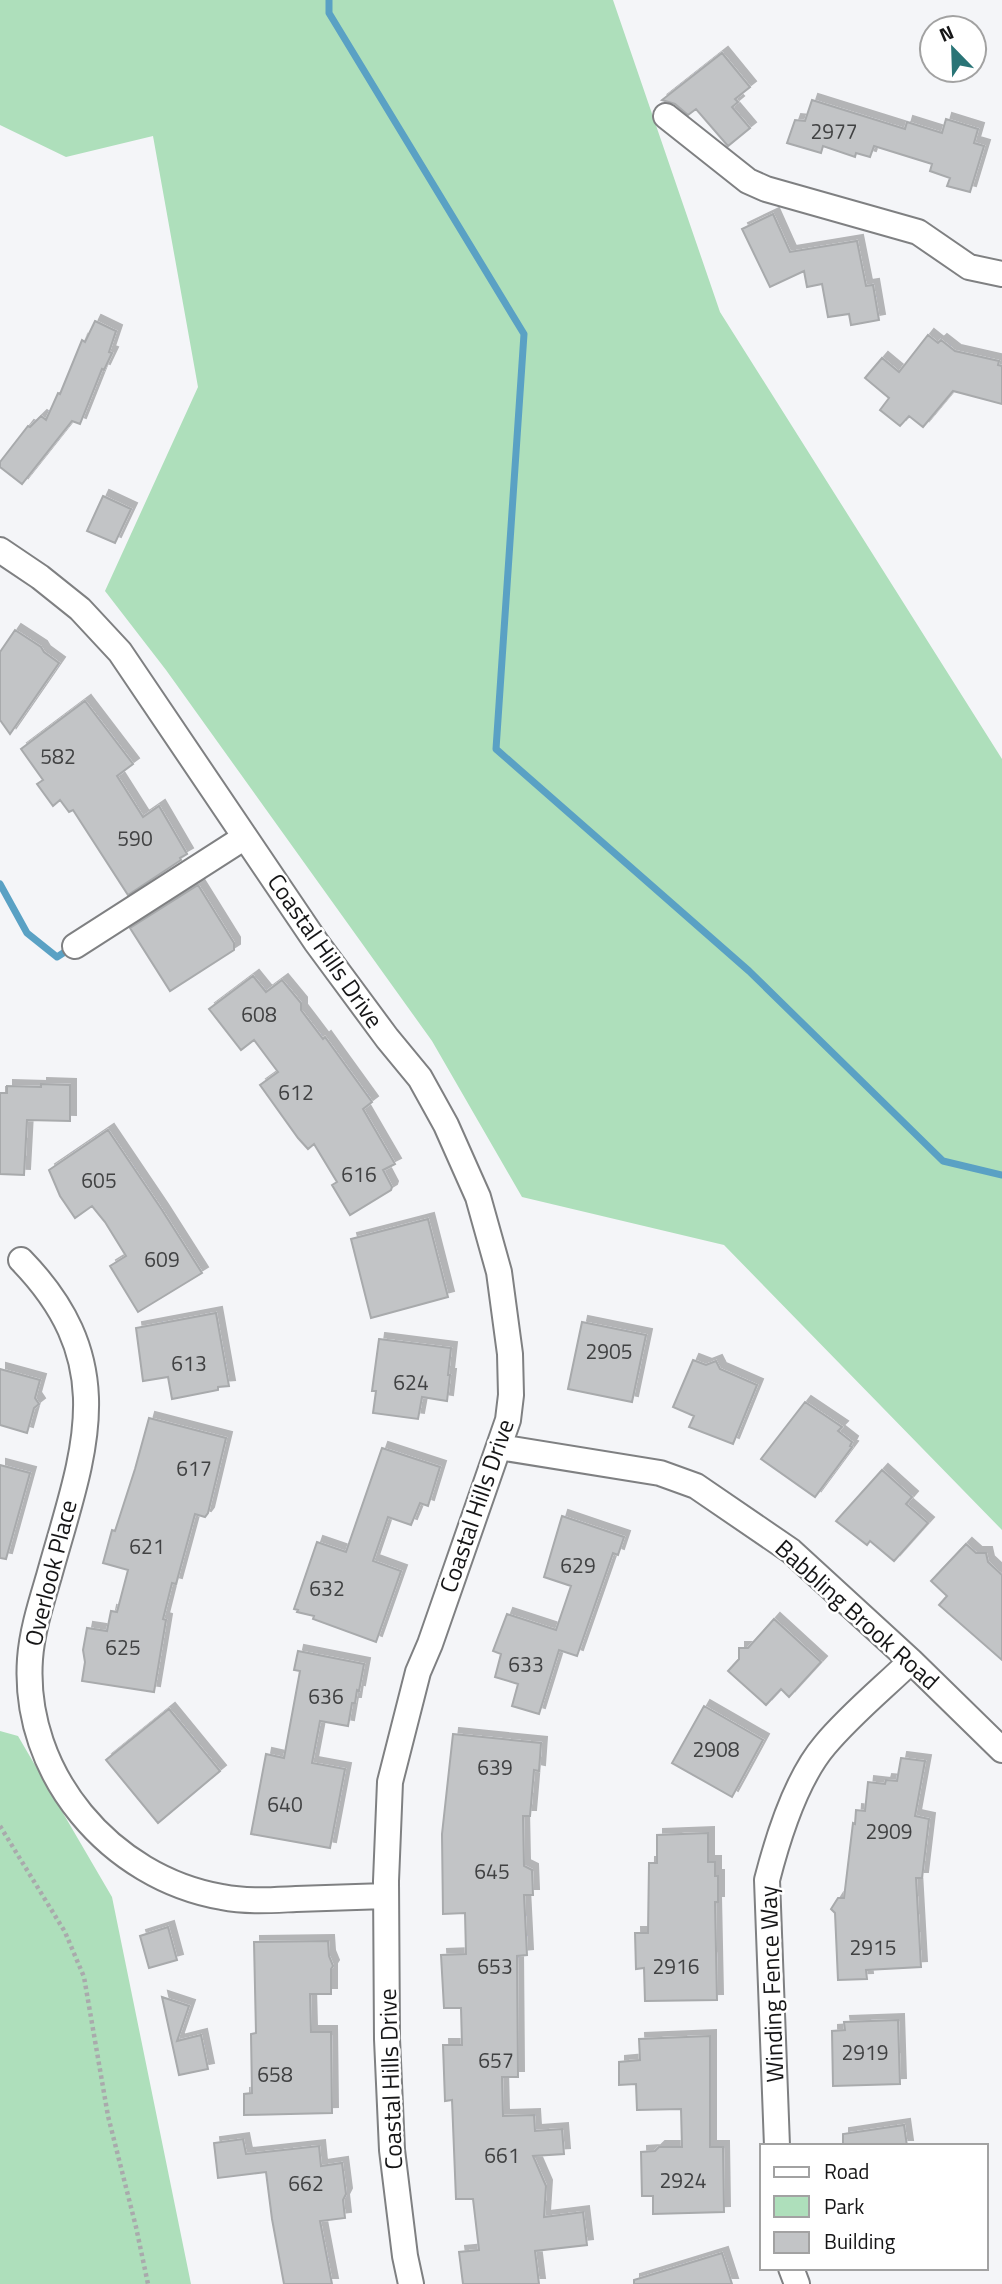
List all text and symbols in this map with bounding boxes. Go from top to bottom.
north arrow [918,14,988,84]
text: N [934,17,958,49]
house number: 2977 [810,115,858,147]
house number: 582 [40,740,76,772]
house number: 590 [117,822,153,854]
street label: Coastal Hills Drive [259,866,393,1035]
house number: 608 [241,998,277,1030]
house number: 612 [278,1076,314,1108]
house number: 616 [341,1158,377,1190]
house number: 605 [81,1164,117,1196]
house number: 609 [144,1243,180,1275]
house number: 2905 [585,1335,633,1367]
house number: 613 [171,1347,207,1379]
house number: 624 [393,1366,429,1398]
street label: Coastal Hills Drive [430,1414,523,1597]
house number: 617 [176,1452,212,1484]
street label: Overlook Place [14,1496,86,1650]
house number: 621 [129,1530,165,1562]
street label: Babbling Brook Road [767,1531,948,1698]
house number: 629 [560,1549,596,1581]
house number: 632 [309,1572,345,1604]
house number: 625 [105,1631,141,1663]
house number: 633 [508,1648,544,1680]
house number: 636 [308,1680,344,1712]
house number: 2908 [692,1733,740,1765]
house number: 639 [477,1751,513,1783]
house number: 640 [267,1788,303,1820]
house number: 2909 [865,1815,913,1847]
house number: 645 [474,1855,510,1887]
street label: Winding Fence Way [750,1884,792,2083]
house number: 2915 [849,1931,897,1963]
house number: 653 [477,1950,513,1982]
house number: 2916 [652,1950,700,1982]
street label: Coastal Hills Drive [369,1988,411,2170]
house number: 2919 [841,2036,889,2068]
house number: 657 [478,2044,514,2076]
house number: 658 [257,2058,293,2090]
house number: 661 [484,2139,520,2171]
legend [760,2144,988,2270]
text: Road [824,2155,869,2187]
house number: 2924 [659,2164,707,2196]
house number: 662 [288,2167,324,2199]
text: Park [824,2190,864,2222]
text: Building [824,2225,896,2257]

